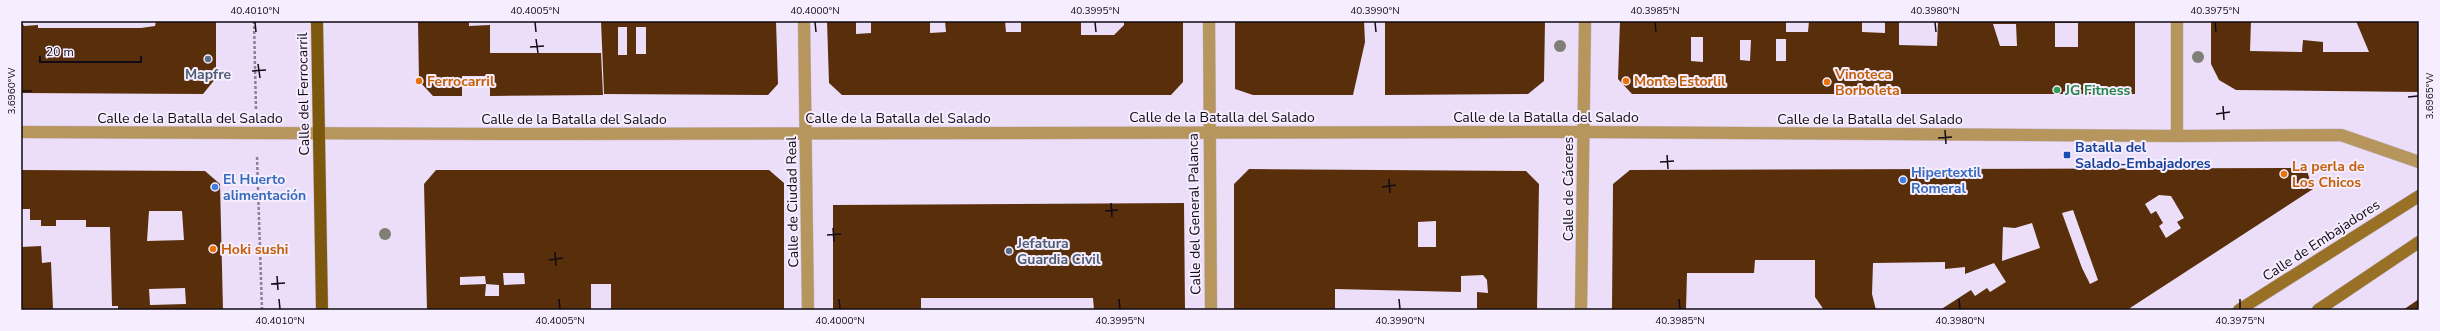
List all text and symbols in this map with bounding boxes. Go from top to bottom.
text: 40.4010°N [230,4,280,18]
text: 40.4005°N [510,4,560,18]
text: 40.4000°N [790,4,840,18]
text: 40.3995°N [1070,4,1120,18]
text: 40.3990°N [1350,4,1400,18]
text: 40.3985°N [1630,4,1680,18]
text: 40.3980°N [1910,4,1960,18]
text: 40.3975°N [2190,4,2240,18]
street label: Calle del Ferrocarril [293,31,314,156]
scale bar [40,38,141,64]
text: 20 m [46,44,74,60]
marker: Mapfre [203,54,213,64]
place label: Mapfre [185,65,232,84]
place label: Vinoteca Borboleta [1834,65,1900,100]
text: 3.6960°W [5,67,19,115]
place label: Ferrocarril [427,72,495,91]
place label: Monte Estorlil [1634,72,1726,91]
text: 3.6965°W [2423,72,2437,120]
marker: Ferrocarril [414,76,424,86]
marker: Monte Estorlil [1621,76,1631,86]
marker: Vinoteca Borboleta [1822,77,1832,87]
place label: JG Fitness [2064,81,2130,100]
marker: JG Fitness [2052,85,2062,95]
street label: Calle de la Batalla del Salado [1129,108,1315,127]
street label: Calle de la Batalla del Salado [1453,108,1639,127]
street label: Calle de la Batalla del Salado [97,109,283,128]
street label: Calle de la Batalla del Salado [805,109,991,128]
street label: Calle de la Batalla del Salado [481,110,667,129]
street label: Calle de la Batalla del Salado [1777,110,1963,129]
street label: Calle del General Palanca [1184,133,1205,295]
street label: Calle de Ciudad Real [782,135,803,268]
street label: Calle de Cáceres [1559,136,1578,241]
place label: Batalla del Salado-Embajadores [2075,138,2211,173]
marker: Batalla del Salado-Embajadores [2062,150,2072,160]
place label: La perla de Los Chicos [2292,157,2365,192]
place label: Hipertextil Romeral [1911,163,1982,198]
marker: La perla de Los Chicos [2279,169,2289,179]
place label: El Huerto alimentación [223,170,306,205]
marker: Hipertextil Romeral [1898,175,1908,185]
marker: El Huerto alimentación [210,182,220,192]
street label: Calle de Embajadores [2259,195,2384,286]
place label: Jefatura Guardia Civil [1016,234,1101,269]
place label: Hoki sushi [221,240,288,259]
marker: Hoki sushi [208,244,218,254]
marker: Jefatura Guardia Civil [1004,246,1014,256]
text: 40.4010°N [255,314,305,328]
text: 40.4005°N [535,314,585,328]
text: 40.4000°N [815,314,865,328]
text: 40.3995°N [1095,314,1145,328]
text: 40.3990°N [1375,314,1425,328]
text: 40.3985°N [1655,314,1705,328]
text: 40.3980°N [1935,314,1985,328]
text: 40.3975°N [2215,314,2265,328]

